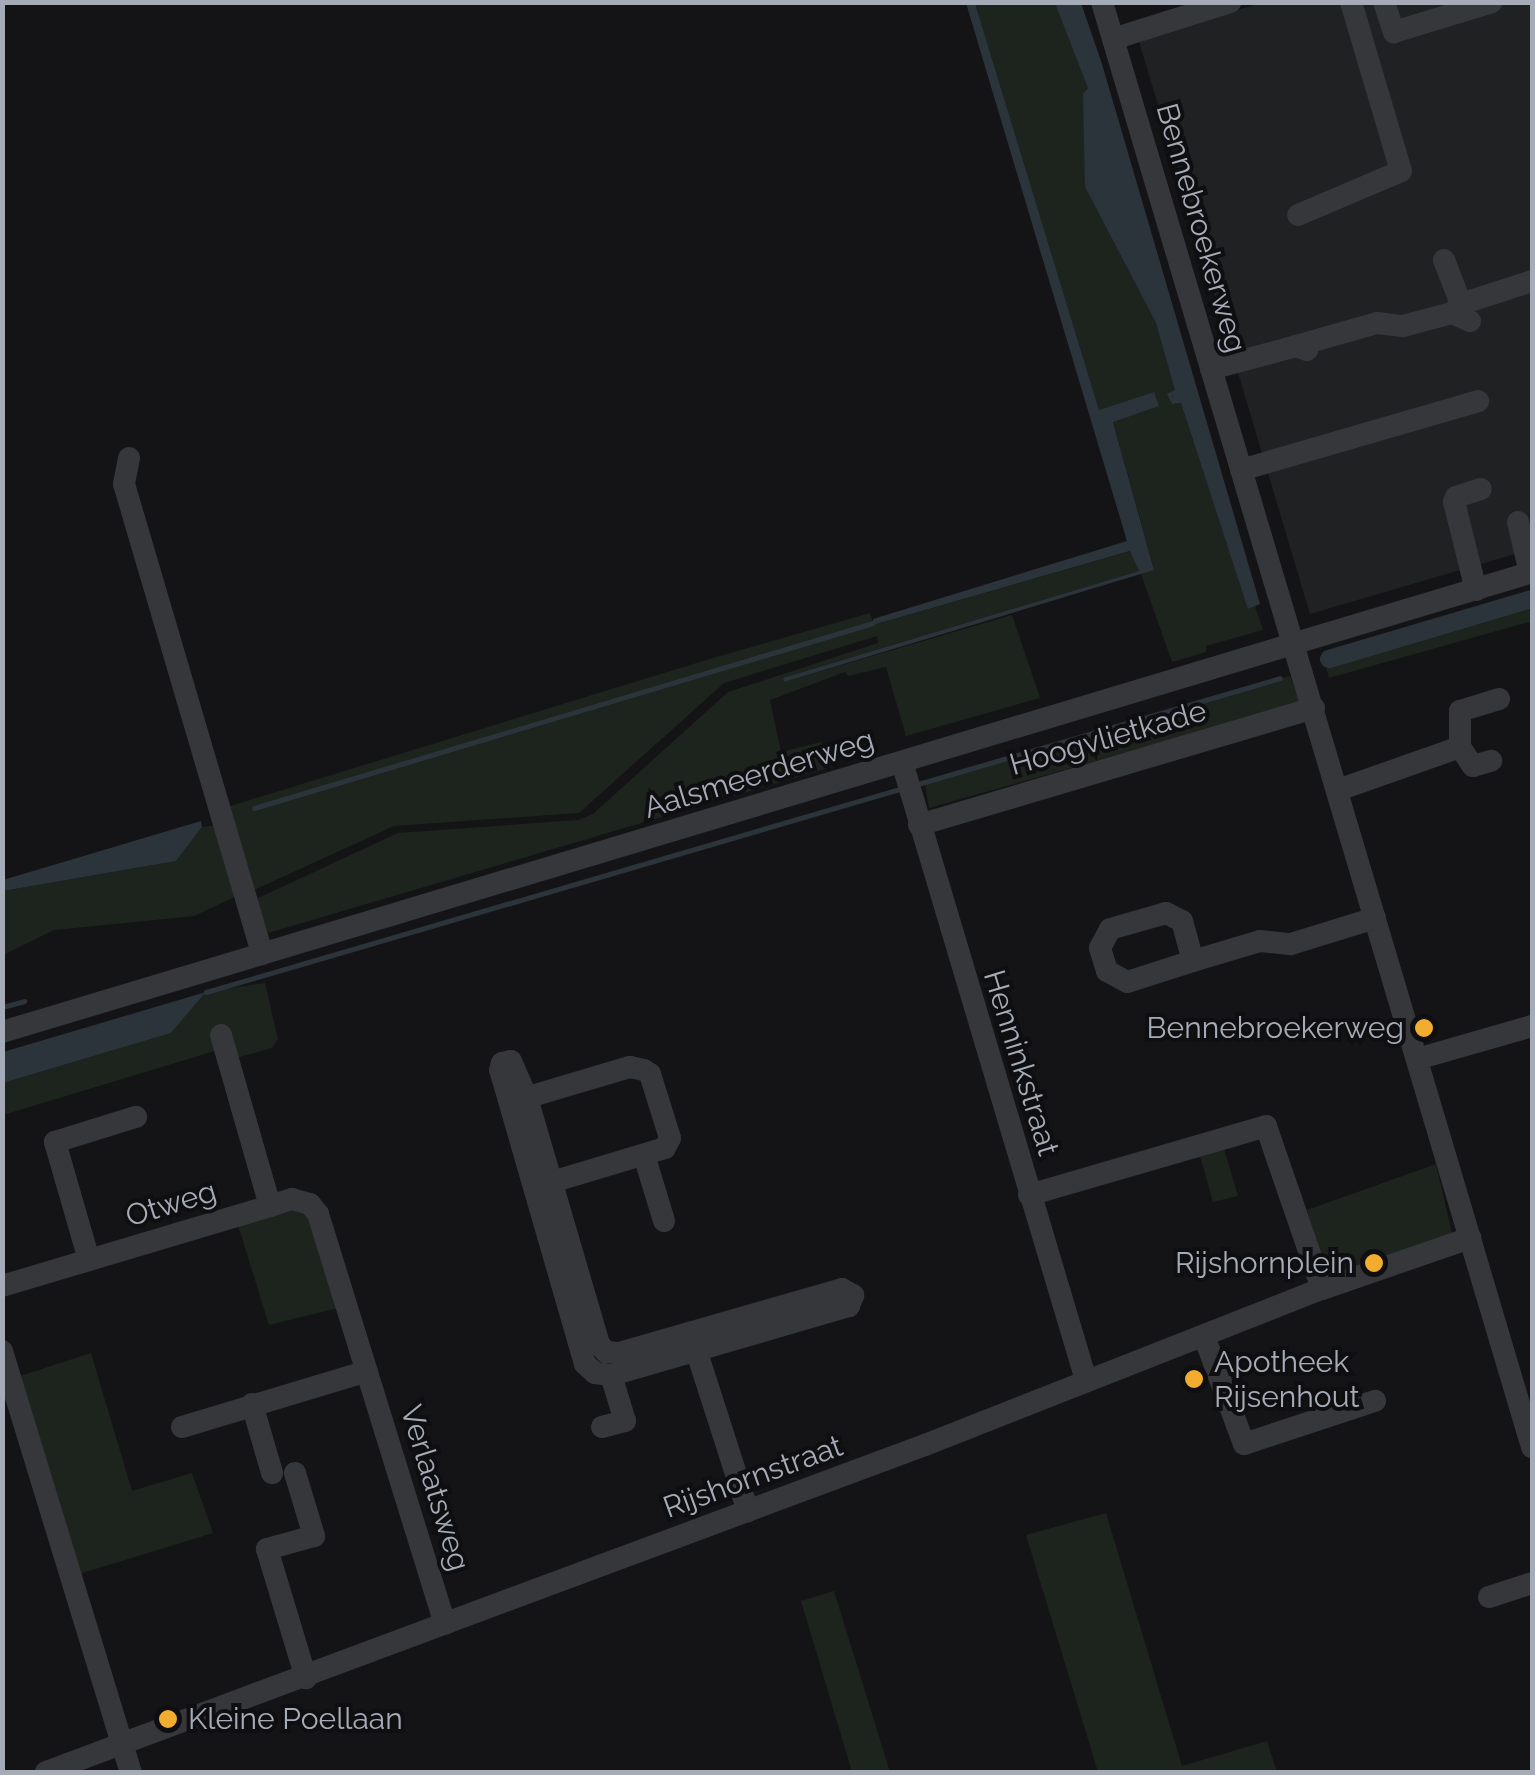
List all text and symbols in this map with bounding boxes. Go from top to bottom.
street label: Bennebroekerweg [1148,99,1254,357]
street label: Hoogvlietkade [1006,693,1210,783]
street label: Aalsmeerderweg [640,722,878,826]
street label: Henninkstraat [976,966,1066,1160]
place label: Bennebroekerweg [1147,1010,1404,1046]
marker: Bennebroekerweg [1413,1017,1435,1039]
street label: Otweg [121,1173,221,1235]
place label: Rijshornplein [1175,1245,1354,1281]
marker: Rijshornplein [1363,1252,1385,1274]
place label: Apotheek Rijsenhout [1214,1344,1360,1414]
marker: Apotheek Rijsenhout [1183,1368,1205,1390]
street label: Verlaatsweg [393,1401,477,1575]
street label: Rijshornstraat [658,1428,848,1526]
place label: Kleine Poellaan [188,1701,403,1737]
marker: Kleine Poellaan [157,1708,179,1730]

